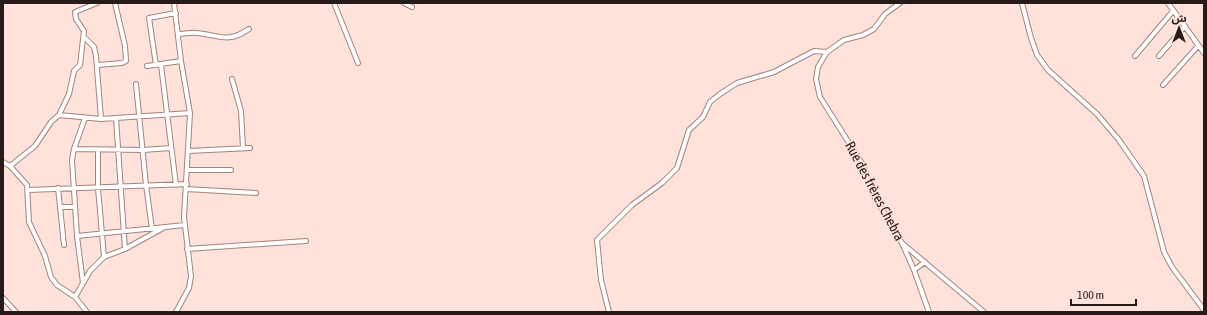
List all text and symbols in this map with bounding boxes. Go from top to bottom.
north arrow [1159,8,1199,48]
text: ش [1171,12,1187,25]
street label: Rue des frères Chebra [842,139,908,243]
scale bar [1071,281,1136,307]
text: 100 m [1077,288,1104,302]

